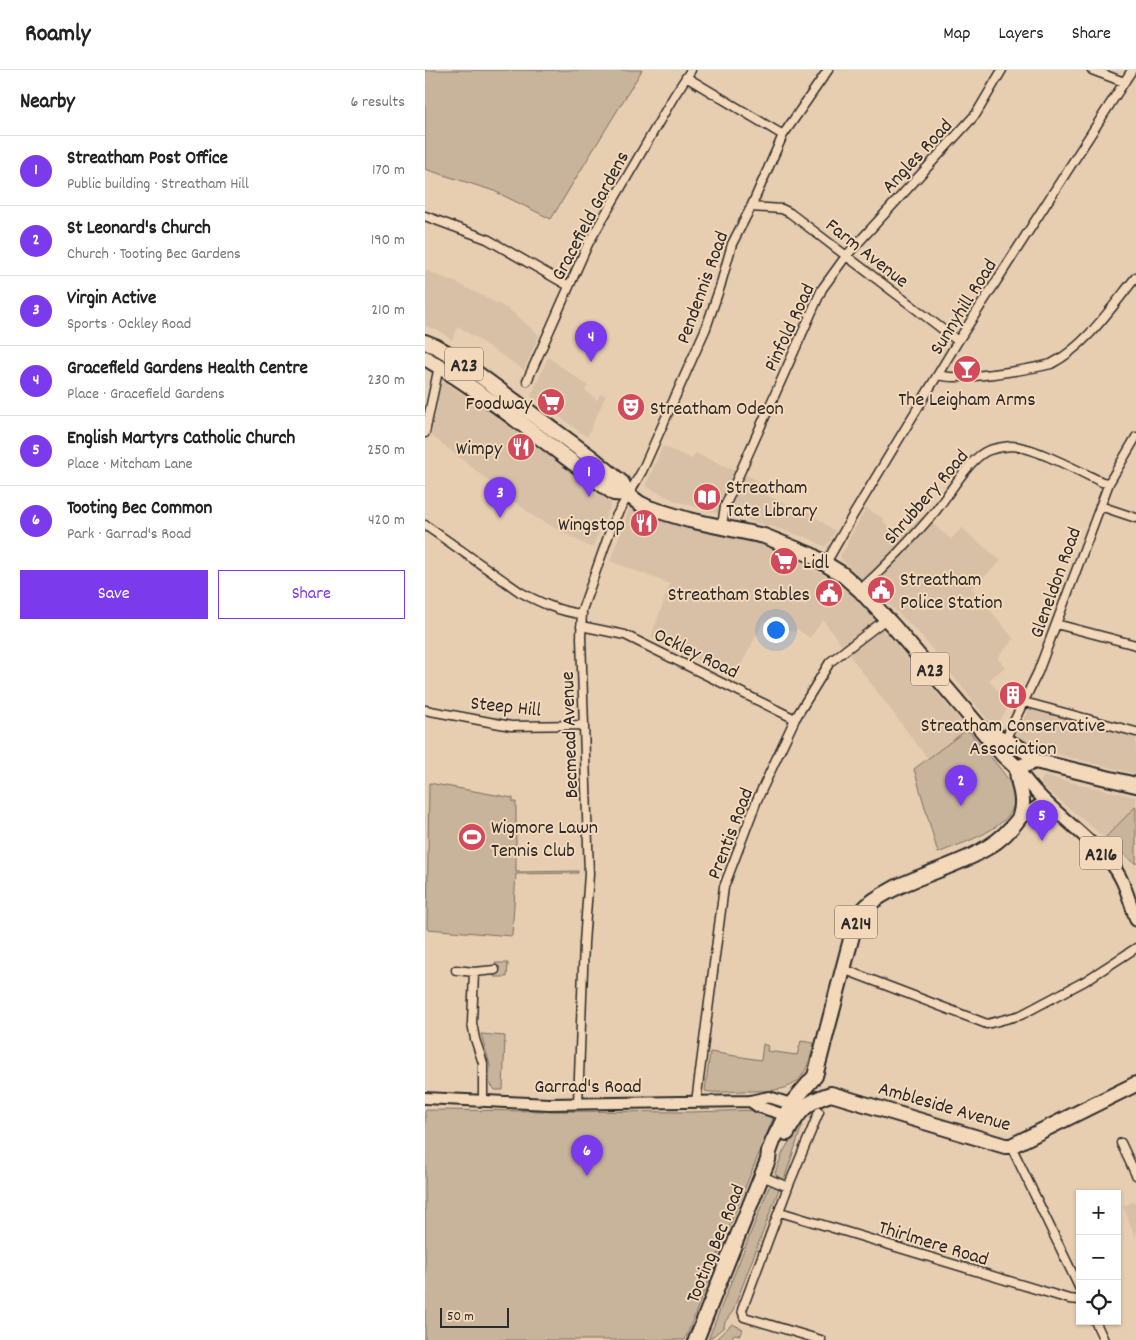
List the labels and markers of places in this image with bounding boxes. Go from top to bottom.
pin: 4 [575,321,607,362]
bar icon: The Leigham Arms [952,354,982,384]
supermarket icon: Foodway [536,387,566,417]
place label: The Leigham Arms [898,387,1036,415]
place label: Foodway [466,391,533,419]
theatre icon: Streatham Odeon [616,392,646,422]
place label: Streatham Odeon [650,396,784,424]
restaurant icon: Wimpy [506,432,536,462]
place label: Wimpy [456,436,503,464]
pin: 1 [573,456,605,497]
place label: Streatham Tate Library [726,475,818,526]
pin: 3 [484,477,516,518]
library icon: Streatham Tate Library [692,482,722,512]
restaurant icon: Wingstop [629,508,659,538]
place label: Wingstop [558,512,625,540]
supermarket icon: Lidl [769,546,799,576]
place label: Lidl [803,550,829,578]
place label: Streatham Police Station [900,567,1003,618]
public building icon: Streatham Police Station [866,575,896,605]
public building icon: Streatham Stables [814,578,844,608]
place label: Streatham Stables [668,582,810,610]
building icon: Streatham Conservative Association [998,680,1028,710]
place label: Streatham Conservative Association [921,713,1105,764]
pin: 2 [945,765,977,806]
pin: 5 [1026,800,1058,841]
place label: Wigmore Lawn Tennis Club [491,815,598,866]
sports icon: Wigmore Lawn Tennis Club [457,822,487,852]
pin: 6 [571,1135,603,1176]

